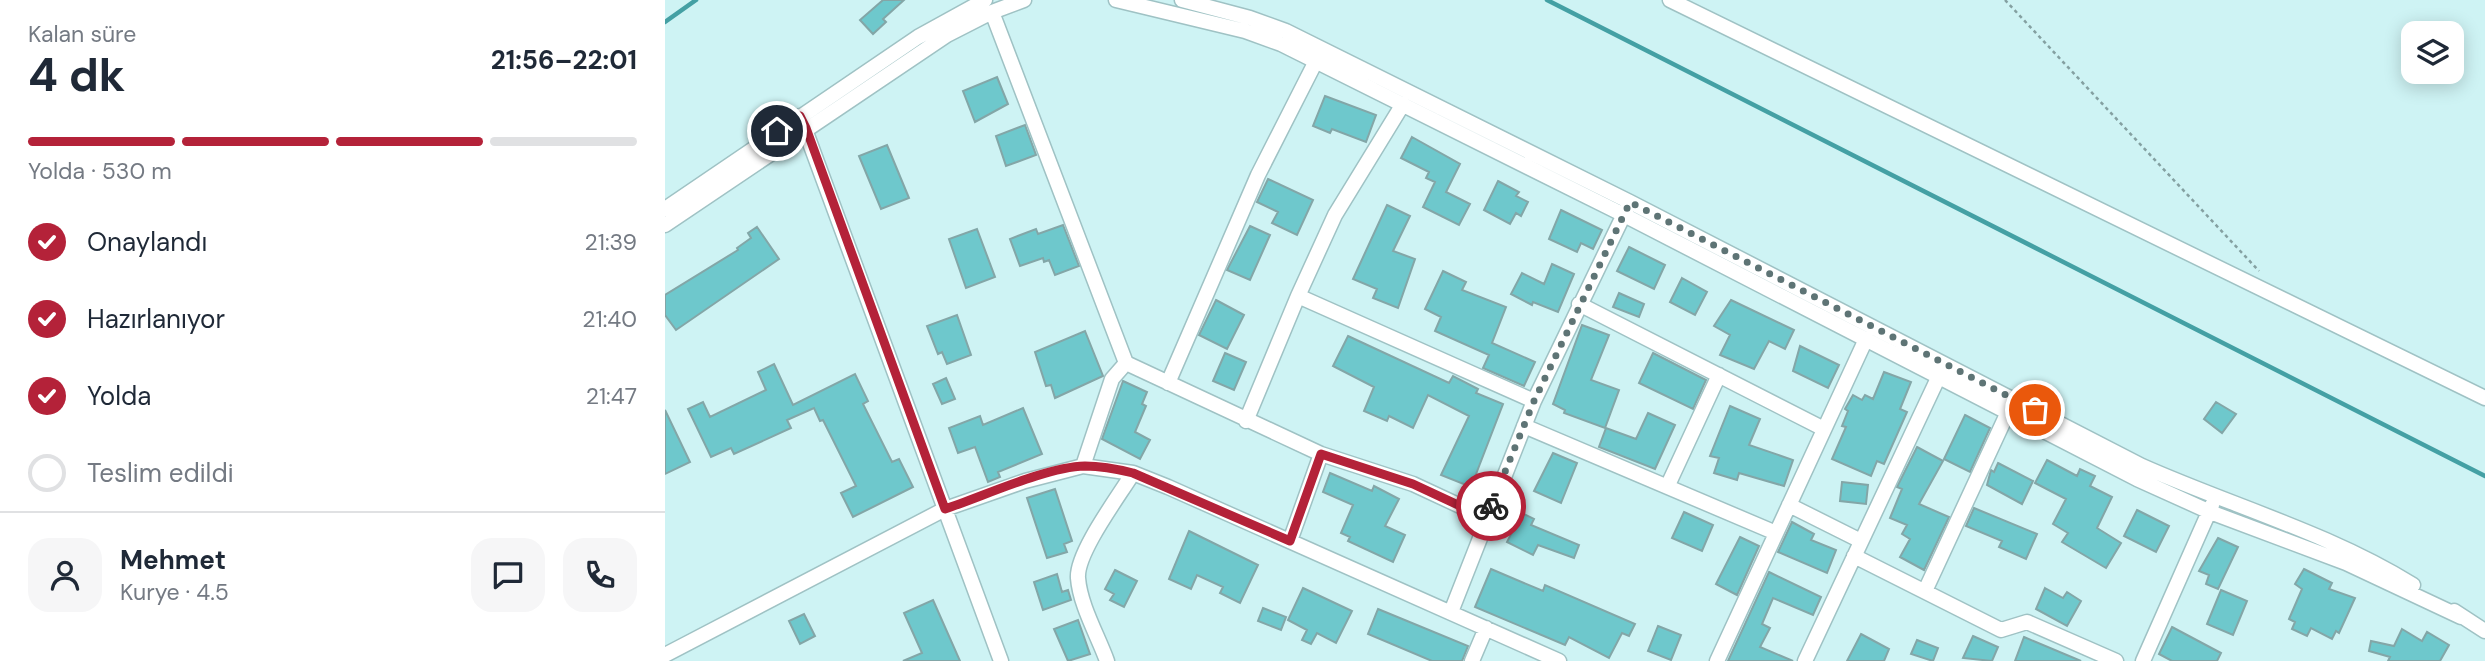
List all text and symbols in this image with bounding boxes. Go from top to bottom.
text: Kalan süre [28,19,136,49]
map controls [2401,21,2464,84]
button: layers [2401,21,2464,84]
text: 21:56–22:01 [491,43,637,77]
text: 4 dk [28,45,125,105]
pin [747,101,807,161]
icon: home [758,112,796,150]
text: Yolda · 530 m [28,156,172,186]
icon: check [28,223,66,261]
text: Onaylandı [87,225,207,259]
text: 21:39 [585,227,637,257]
icon: check [28,300,66,338]
text: Hazırlanıyor [87,302,225,336]
text: 21:40 [582,304,637,334]
icon: check [28,377,66,415]
text: Yolda [87,379,151,413]
pin [2005,380,2065,440]
text: 21:47 [586,381,637,411]
icon: bag [2016,391,2054,429]
text: Teslim edildi [87,456,234,490]
courier [1456,471,1526,541]
icon: bike [1472,487,1510,525]
button: person [28,538,102,612]
button: chat [471,538,545,612]
button: phone [563,538,637,612]
text: Mehmet [120,543,226,577]
text: Kurye · 4.5 [120,577,229,607]

